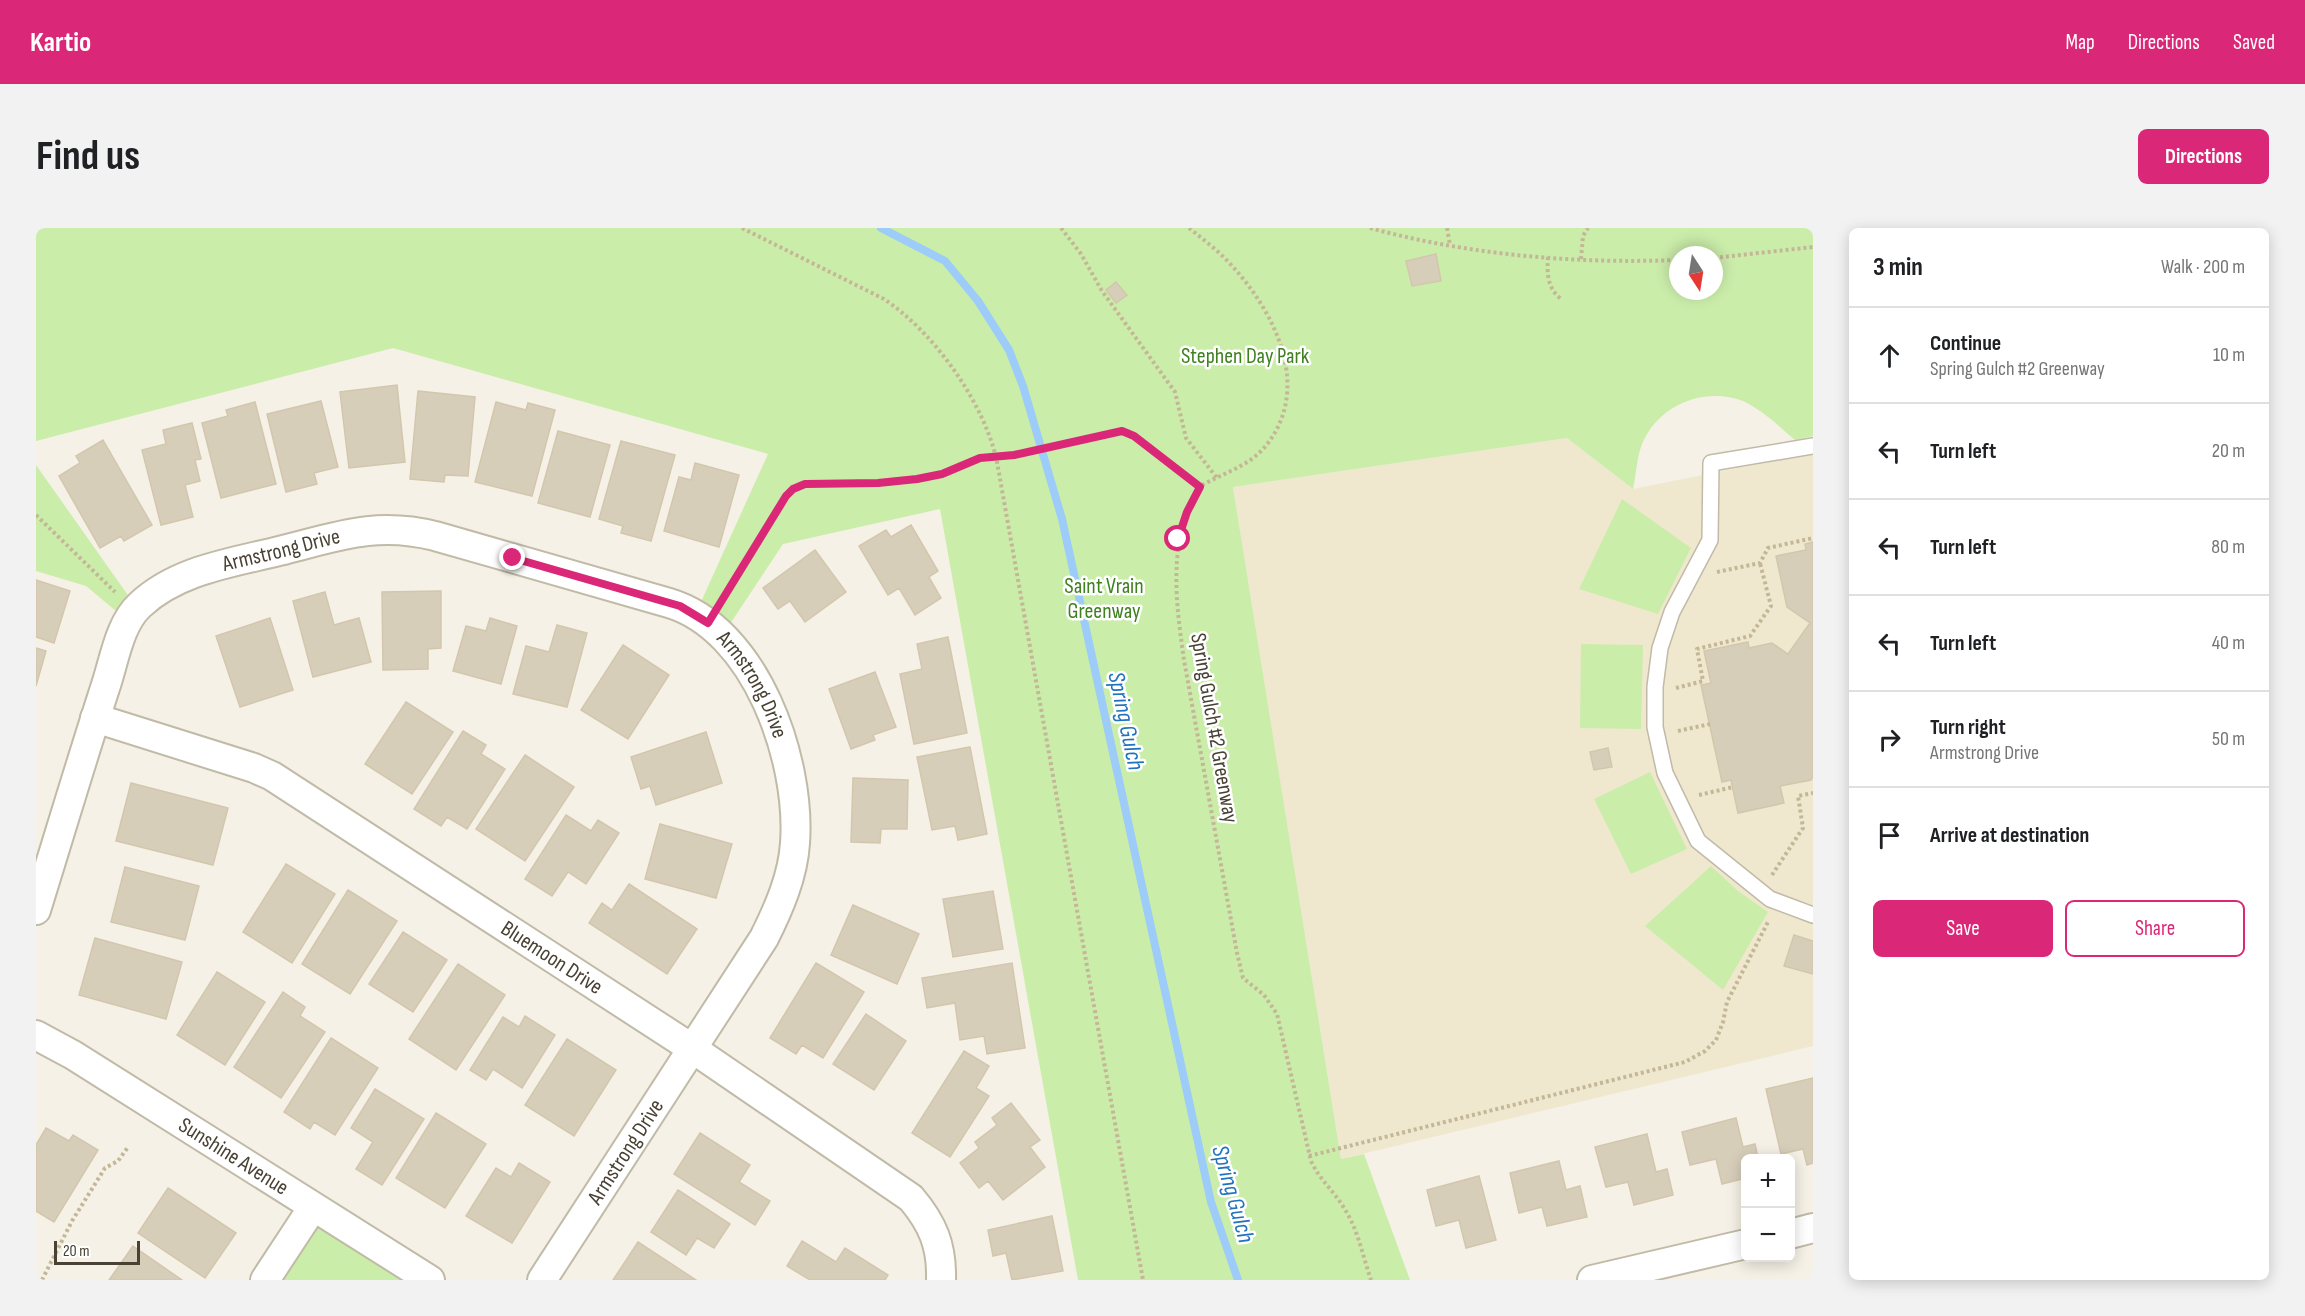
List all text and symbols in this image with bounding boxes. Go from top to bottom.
text: Kartio [30,26,91,59]
text: Map [2065,30,2095,55]
text: Directions [2128,30,2200,55]
text: Saved [2233,30,2275,55]
button: Directions [2138,129,2269,184]
text: Find us [36,131,140,182]
north arrow [1669,246,1723,300]
text: 3 min [1873,252,1923,283]
text: Walk · 200 m [2161,255,2245,279]
text: Continue [1930,330,2001,357]
icon: ahead [1873,339,1906,372]
park label: Stephen Day Park [1181,343,1310,370]
text: 10 m [2213,343,2245,367]
text: Spring Gulch #2 Greenway [1930,357,2105,381]
icon: left [1873,435,1906,468]
text: Turn left [1930,438,1996,465]
text: 20 m [2212,439,2245,463]
street label: Armstrong Drive [219,523,343,578]
route start [1164,525,1190,551]
icon: left [1873,531,1906,564]
text: Turn left [1930,534,1996,561]
text: 80 m [2211,535,2245,559]
route end [499,544,525,570]
park label: Saint Vrain Greenway [1064,573,1144,625]
street label: Armstrong Drive [711,624,793,742]
icon: left [1873,627,1906,660]
text: Turn left [1930,630,1996,657]
street label: Spring Gulch #2 Greenway [1184,631,1244,825]
text: 40 m [2212,631,2245,655]
water label: Spring Gulch [1101,669,1151,773]
text: Turn right [1930,714,2006,741]
icon: right [1873,723,1906,756]
text: 50 m [2212,727,2245,751]
text: Armstrong Drive [1930,741,2039,765]
icon: arrive [1873,819,1906,852]
text: Arrive at destination [1930,822,2089,849]
button: Save [1873,900,2053,957]
button: Share [2065,900,2245,957]
street label: Bluemoon Drive [496,915,608,1000]
street label: Armstrong Drive [581,1094,670,1211]
street label: Sunshine Avenue [174,1112,294,1201]
water label: Spring Gulch [1205,1142,1261,1246]
map controls [1741,1154,1795,1262]
button: + [1741,1154,1795,1208]
button: − [1741,1208,1795,1262]
scale bar [54,1238,140,1266]
text: 20 m [63,1242,90,1261]

